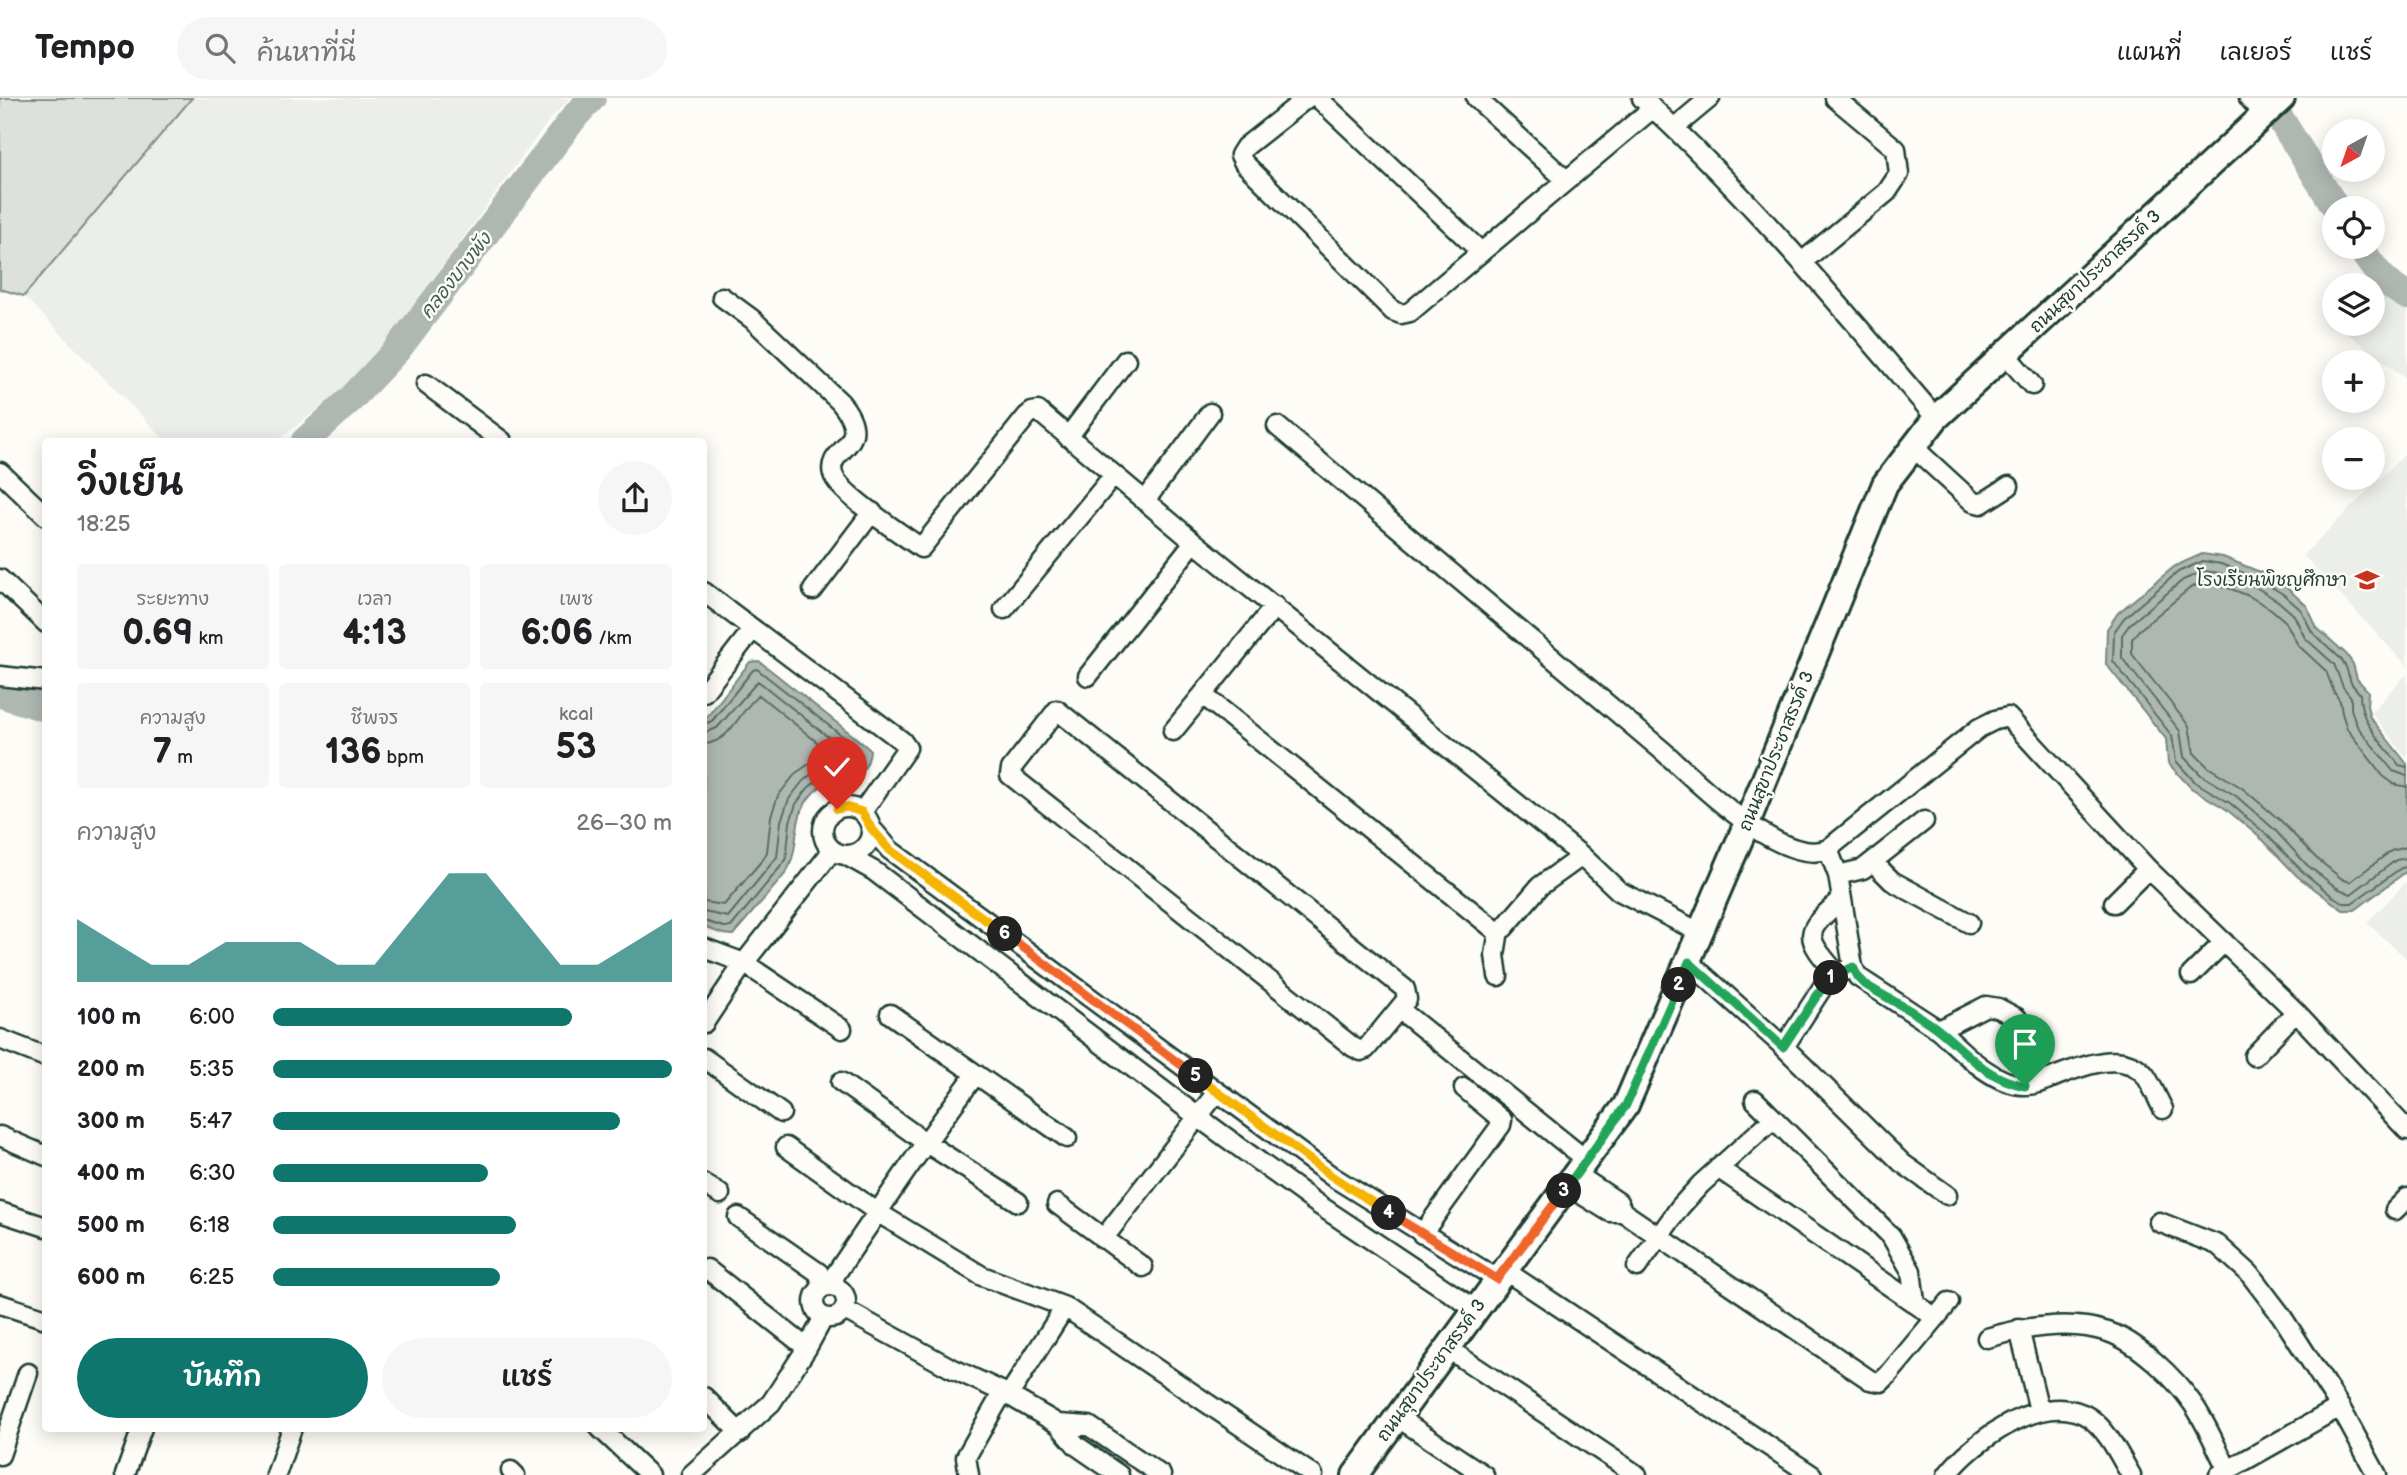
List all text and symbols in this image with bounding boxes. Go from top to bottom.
search box [177,17,667,80]
text: Tempo [35,28,135,68]
icon: search [201,29,239,67]
text: ค้นหาที่นี่ [257,38,356,69]
text: แผนที่ [2117,38,2182,67]
text: เลเยอร์ [2220,38,2292,67]
text: แชร์ [2330,38,2372,67]
north arrow [2322,119,2385,182]
map controls [2322,119,2385,490]
button: locate [2322,196,2385,259]
street label: ถนนสุขาประชาสรรค์ 3 [2024,203,2167,340]
water label: คลองบางพัง [416,228,497,323]
button: layers [2322,273,2385,336]
button: + [2322,350,2385,413]
button: − [2322,427,2385,490]
text: วิ่งเย็น [77,461,183,506]
button: share [598,461,672,535]
text: 18:25 [77,510,131,538]
school or university icon: โรงเรียนพิชญศึกษา [2353,566,2381,594]
place label: โรงเรียนพิชญศึกษา [2197,567,2347,591]
text: ระยะทาง [137,588,209,611]
text: เวลา [357,588,392,611]
text: เพซ [559,588,593,611]
text: 0.69 [122,612,193,655]
text: 4:13 [342,612,407,655]
text: 6:06 [520,612,593,655]
text: km [193,627,224,650]
text: /km [593,627,632,650]
street label: ถนนสุขาประชาสรรค์ 3 [1732,667,1821,836]
text: kcal [559,703,593,726]
text: ความสูง [140,707,206,730]
text: ชีพจร [351,707,398,730]
text: 53 [556,726,596,769]
text: 7 [153,731,172,774]
text: 136 [325,731,381,774]
pin [807,737,867,809]
text: m [172,746,193,769]
text: bpm [381,746,424,769]
icon: check [818,748,856,786]
text: 26–30 m [576,809,672,837]
text: ความสูง [77,819,156,847]
pin: 6 [988,916,1023,952]
text: 6 [999,922,1010,945]
pin: 1 [1814,960,1848,996]
text: 1 [1827,966,1835,989]
pin: 2 [1662,968,1696,1002]
text: 2 [1673,973,1684,996]
text: 100 m [77,1003,141,1031]
text: 6:00 [189,1003,235,1031]
pin [1995,1014,2055,1086]
icon: arrive [2006,1025,2044,1063]
text: 200 m [77,1055,145,1083]
text: 5:35 [189,1055,234,1083]
pin: 5 [1178,1058,1214,1094]
text: 5 [1190,1064,1201,1087]
text: 300 m [77,1107,145,1135]
text: 5:47 [189,1107,232,1135]
text: 400 m [77,1159,145,1187]
text: 6:30 [189,1159,235,1187]
pin: 3 [1546,1174,1582,1208]
text: 3 [1558,1179,1569,1202]
pin: 4 [1372,1196,1406,1230]
text: 4 [1383,1201,1394,1224]
text: 500 m [77,1211,145,1239]
text: 6:18 [189,1211,230,1239]
text: 600 m [77,1263,145,1291]
text: 6:25 [189,1263,234,1291]
street label: ถนนสุขาประชาสรรค์ 3 [1370,1293,1493,1447]
button: บันทึก [77,1338,368,1418]
button: แชร์ [382,1338,672,1418]

